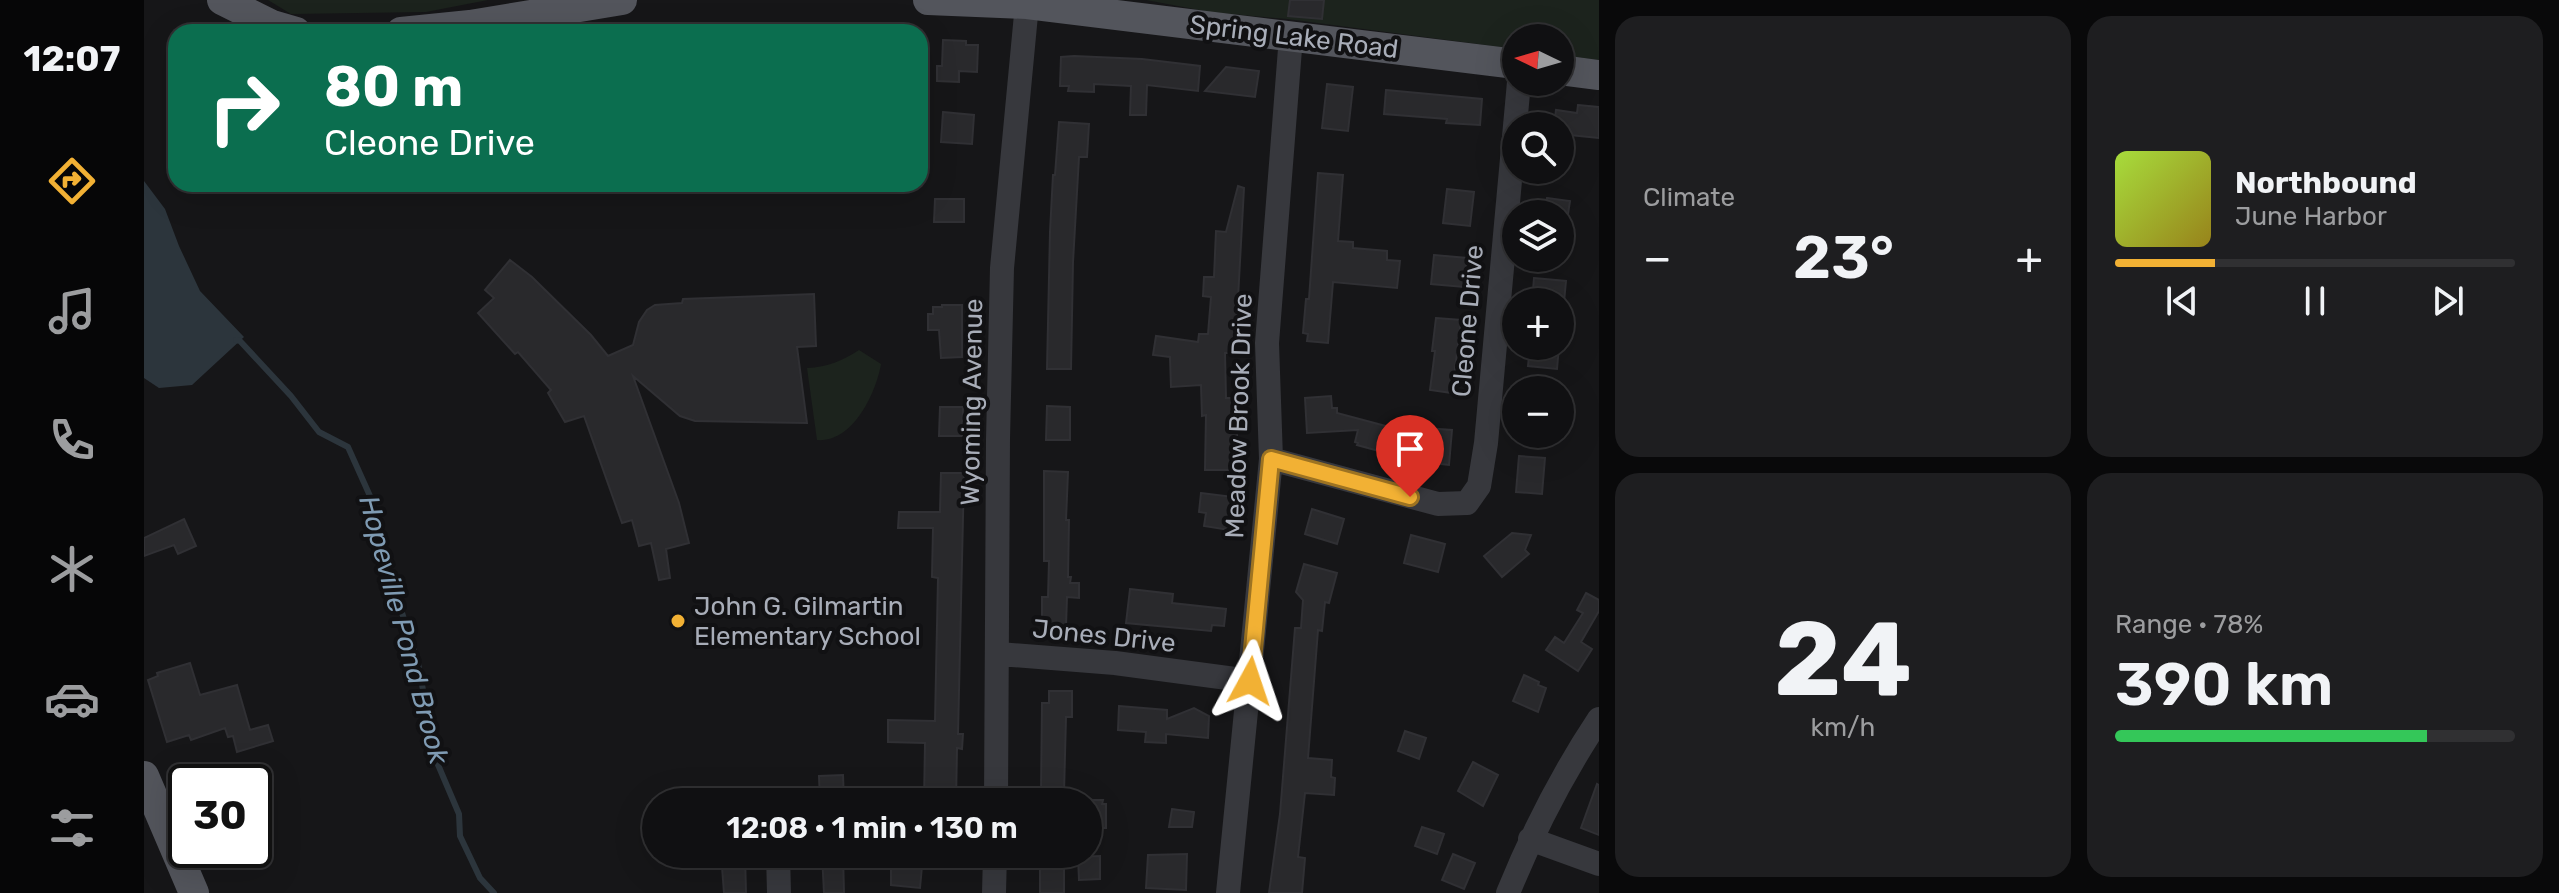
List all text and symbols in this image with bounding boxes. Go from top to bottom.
street label: Spring Lake Road [1188,9,1400,65]
north arrow [1502,24,1574,96]
map controls [1502,24,1574,448]
text: 12:07 [24,37,120,80]
text: 80 m [324,54,463,120]
icon: right [192,56,296,160]
button: search [1502,112,1574,184]
text: Cleone Drive [324,121,535,164]
icon: directions [44,153,100,209]
text: Northbound [2235,165,2417,201]
text: Climate [1643,182,1735,213]
button: layers [1502,200,1574,272]
text: June Harbor [2235,201,2387,232]
text: 23° [1793,222,1894,293]
text: − [1643,232,1672,284]
text: + [2016,232,2043,284]
street label: Cleone Drive [1446,244,1490,398]
icon: previous [2160,279,2204,323]
icon: pause [2293,279,2337,323]
icon: next [2426,279,2470,323]
icon: music [44,283,100,339]
button: + [1502,288,1574,360]
street label: Meadow Brook Drive [1219,293,1259,539]
street label: Wyoming Avenue [955,298,989,506]
button: − [1502,376,1574,448]
icon: phone [44,412,100,468]
pin [1376,415,1444,497]
icon: arrive [1388,427,1432,471]
water label: Hopeville Pond Brook [352,492,456,768]
icon: climate [44,541,100,597]
place label: John G. Gilmartin Elementary School [694,591,921,652]
text: 24 [1774,598,1912,721]
text: Range · 78% [2115,609,2263,640]
marker: John G. Gilmartin Elementary School [669,612,687,630]
street label: Jones Drive [1031,613,1177,659]
position arrow [1208,639,1292,723]
text: 390 km [2115,649,2333,720]
icon: car [44,671,100,727]
text: km/h [1811,712,1875,743]
speed limit sign: 30 [168,764,272,868]
icon: filters [44,800,100,856]
text: 12:08 · 1 min · 130 m [726,810,1018,846]

